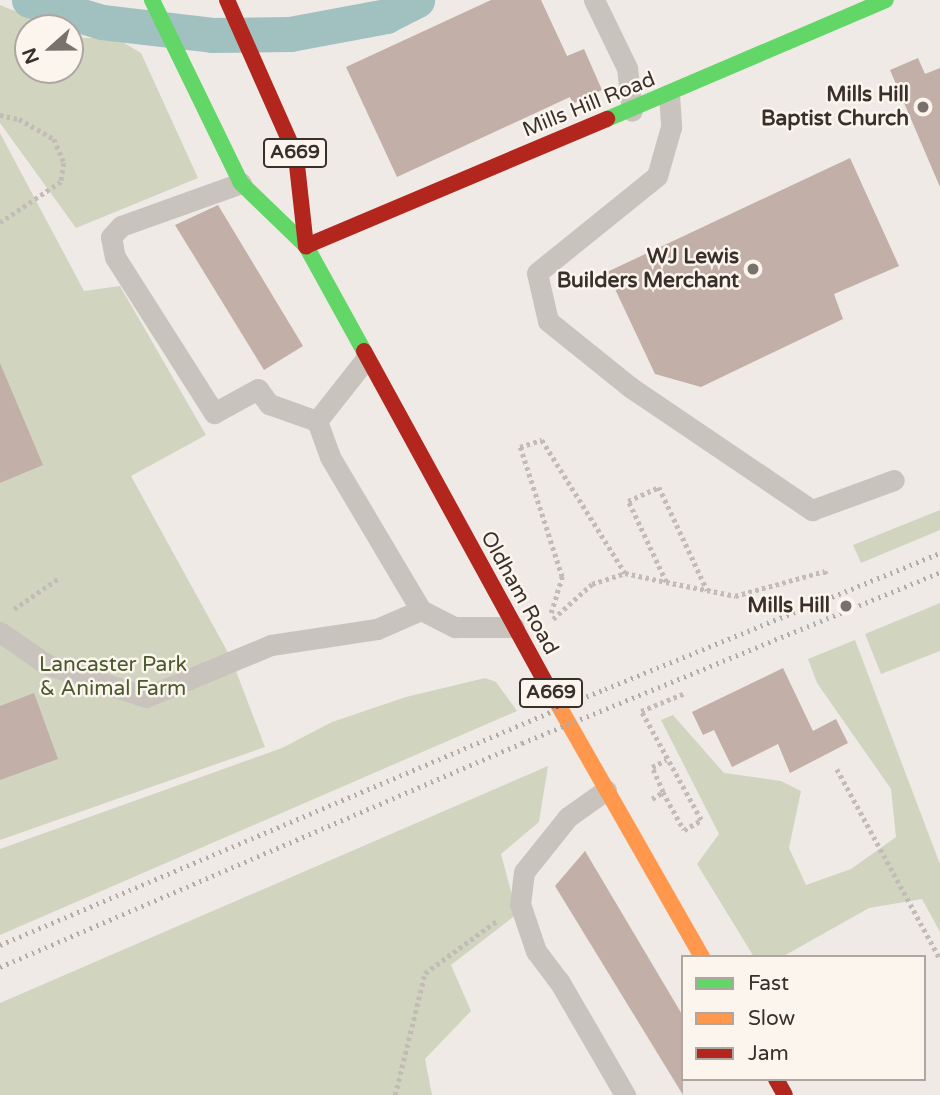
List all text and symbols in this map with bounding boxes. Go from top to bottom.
north arrow [14,14,84,84]
text: N [18,45,44,67]
street label: Mills Hill Road [519,67,659,143]
place label: Mills Hill Baptist Church [761,82,909,132]
marker: Mills Hill Baptist Church [915,99,931,115]
road number: A669 [262,138,328,168]
place label: WJ Lewis Builders Merchant [557,244,739,294]
marker: WJ Lewis Builders Merchant [745,261,761,277]
street label: Oldham Road [475,527,563,659]
place label: Mills Hill [747,593,830,619]
marker: Mills Hill [836,596,856,616]
park label: Lancaster Park & Animal Farm [39,652,187,702]
road number: A669 [518,678,584,708]
legend [681,955,926,1081]
text: Fast [748,971,789,996]
text: Slow [748,1006,795,1031]
text: Jam [748,1041,789,1066]

